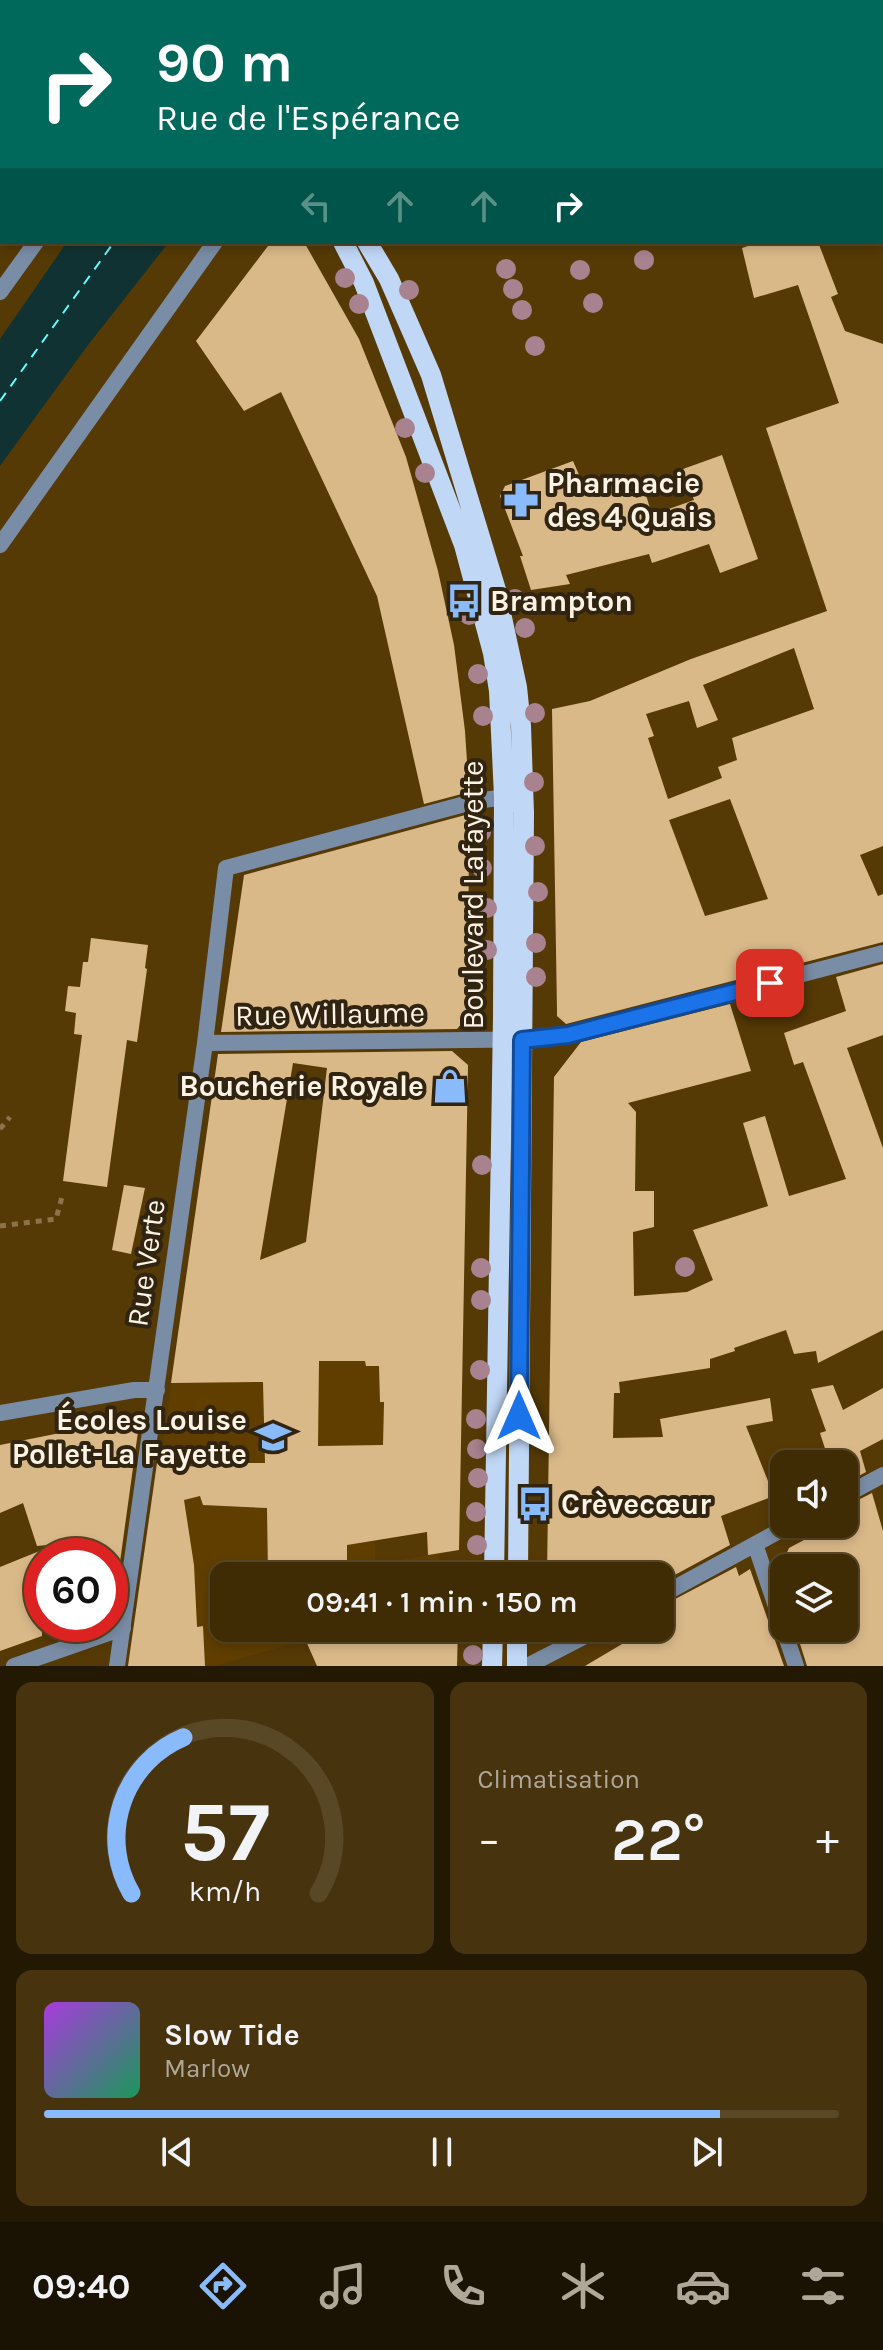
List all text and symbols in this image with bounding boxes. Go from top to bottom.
text: 90 m [156,30,293,95]
icon: right [24,32,128,136]
text: Rue de l'Espérance [156,97,461,139]
icon: left [294,184,338,228]
icon: ahead [378,184,422,228]
icon: ahead [462,184,506,228]
icon: right [546,184,590,228]
place label: Pharmacie des 4 Quais [547,465,713,535]
pharmacy icon: Pharmacie des 4 Quais [502,481,540,519]
bus stop icon: Brampton [445,582,483,620]
place label: Brampton [490,583,633,619]
street label: Boulevard Lafayette [455,760,491,1030]
pin [736,949,804,1017]
icon: arrive [748,961,792,1005]
street label: Rue Willaume [235,994,425,1034]
shop icon: Boucherie Royale [431,1067,469,1105]
place label: Boucherie Royale [179,1068,424,1104]
street label: Rue Verte [119,1197,173,1329]
position arrow [477,1374,561,1458]
place label: Écoles Louise Pollet-La Fayette [12,1400,247,1472]
school or university icon: Écoles Louise Pollet-La Fayette [254,1418,292,1456]
map controls [770,1450,858,1642]
button: sound [770,1450,858,1538]
bus stop icon: Crèvecœur [516,1485,554,1523]
place label: Crèvecœur [561,1486,711,1522]
speed limit sign: 60 [24,1538,128,1642]
button: layers [770,1554,858,1642]
text: 09:41 · 1 min · 150 m [306,1584,578,1620]
text: Climatisation [478,1764,640,1795]
text: 57 [180,1784,270,1881]
text: 22° [611,1805,705,1875]
text: − [478,1814,501,1865]
text: + [816,1814,839,1865]
text: km/h [189,1875,261,1908]
text: Slow Tide [164,2017,300,2053]
text: Marlow [164,2053,250,2084]
icon: previous [155,2130,199,2174]
icon: pause [420,2130,464,2174]
icon: next [685,2130,729,2174]
icon: directions [195,2258,251,2314]
icon: music [315,2258,371,2314]
icon: phone [435,2258,491,2314]
icon: climate [555,2258,611,2314]
icon: car [675,2258,731,2314]
icon: filters [795,2258,851,2314]
text: 09:40 [32,2265,131,2307]

